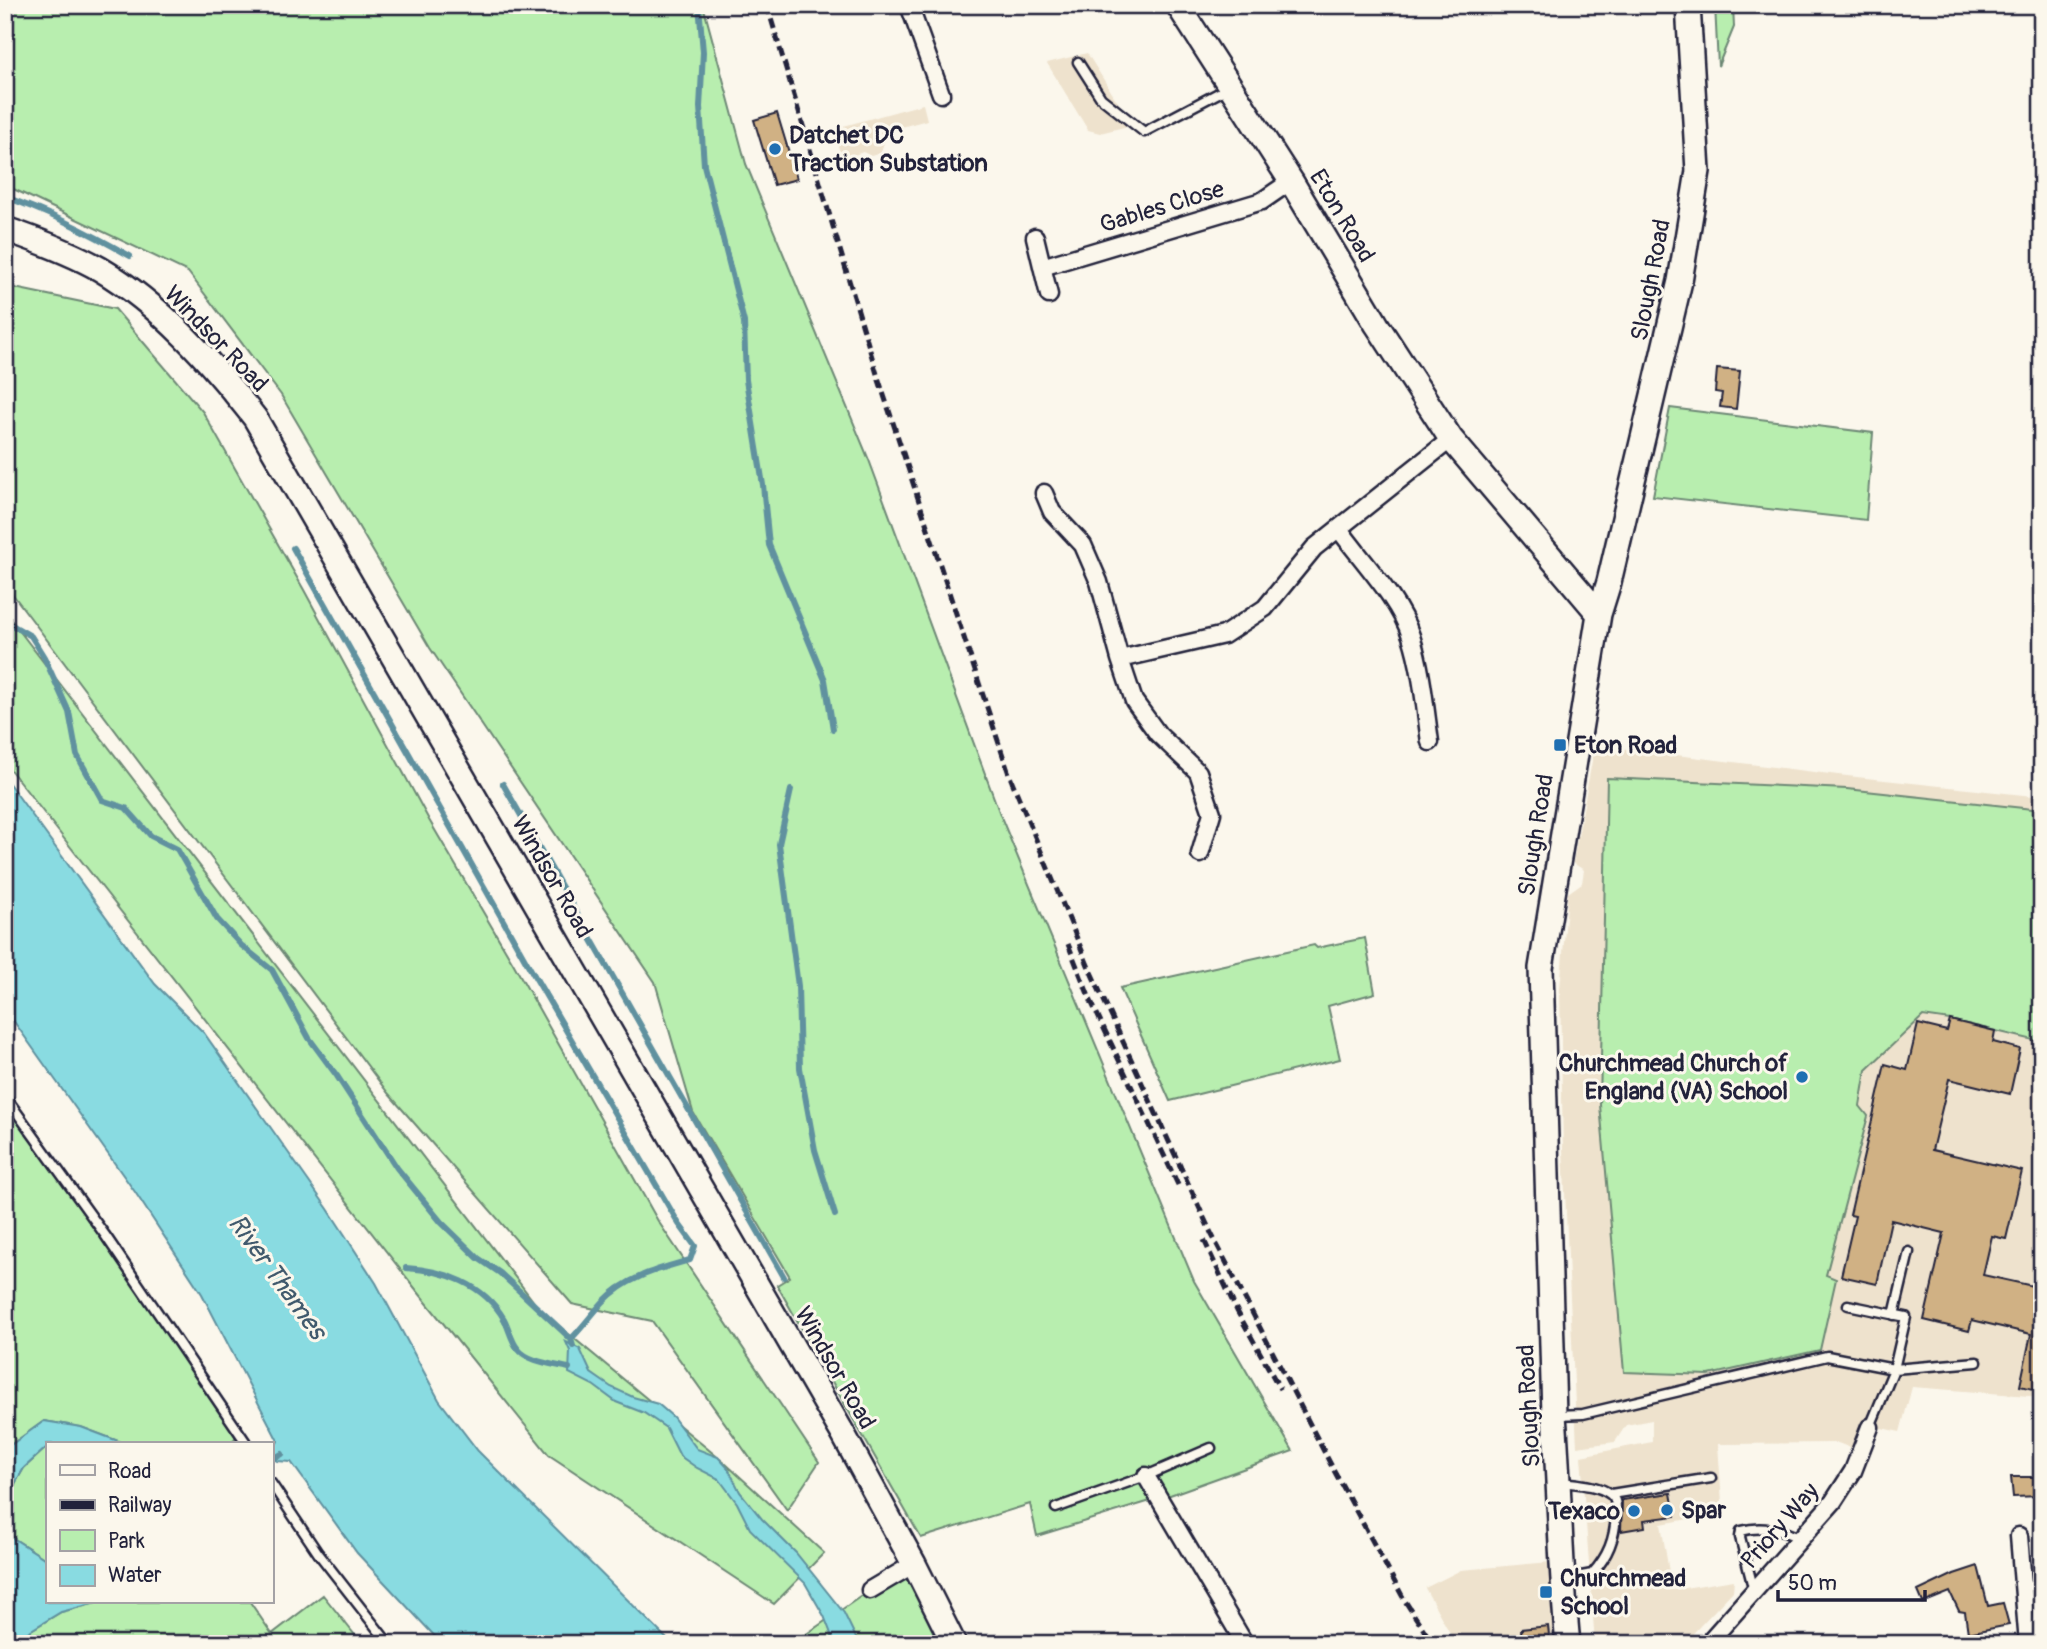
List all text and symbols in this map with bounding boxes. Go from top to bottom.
place label: Datchet DC Traction Substation [788,121,988,178]
marker: Datchet DC Traction Substation [767,141,783,157]
street label: Eton Road [1303,164,1381,268]
street label: Gables Close [1096,174,1228,240]
street label: Slough Road [1625,217,1677,343]
street label: Windsor Road [158,280,274,398]
place label: Eton Road [1574,731,1677,760]
marker: Eton Road [1552,737,1568,753]
street label: Slough Road [1512,772,1560,898]
street label: Windsor Road [505,810,599,944]
place label: Churchmead Church of England (VA) School [1559,1049,1788,1106]
marker: Churchmead Church of England (VA) School [1794,1069,1810,1085]
water label: River Thames [221,1208,335,1348]
street label: Windsor Road [788,1301,882,1435]
street label: Slough Road [1511,1344,1547,1468]
legend [46,1442,273,1604]
text: Road [108,1458,152,1485]
street label: Priory Way [1735,1477,1825,1575]
text: Railway [108,1492,172,1519]
place label: Spar [1681,1496,1726,1525]
place label: Texaco [1547,1497,1620,1526]
marker: Spar [1659,1502,1675,1518]
marker: Texaco [1626,1503,1642,1519]
text: Park [108,1528,145,1555]
scale bar [1778,1558,1924,1602]
text: Water [108,1562,162,1589]
place label: Churchmead School [1560,1564,1686,1621]
text: 50 m [1788,1570,1837,1597]
marker: Churchmead School [1538,1584,1554,1600]

